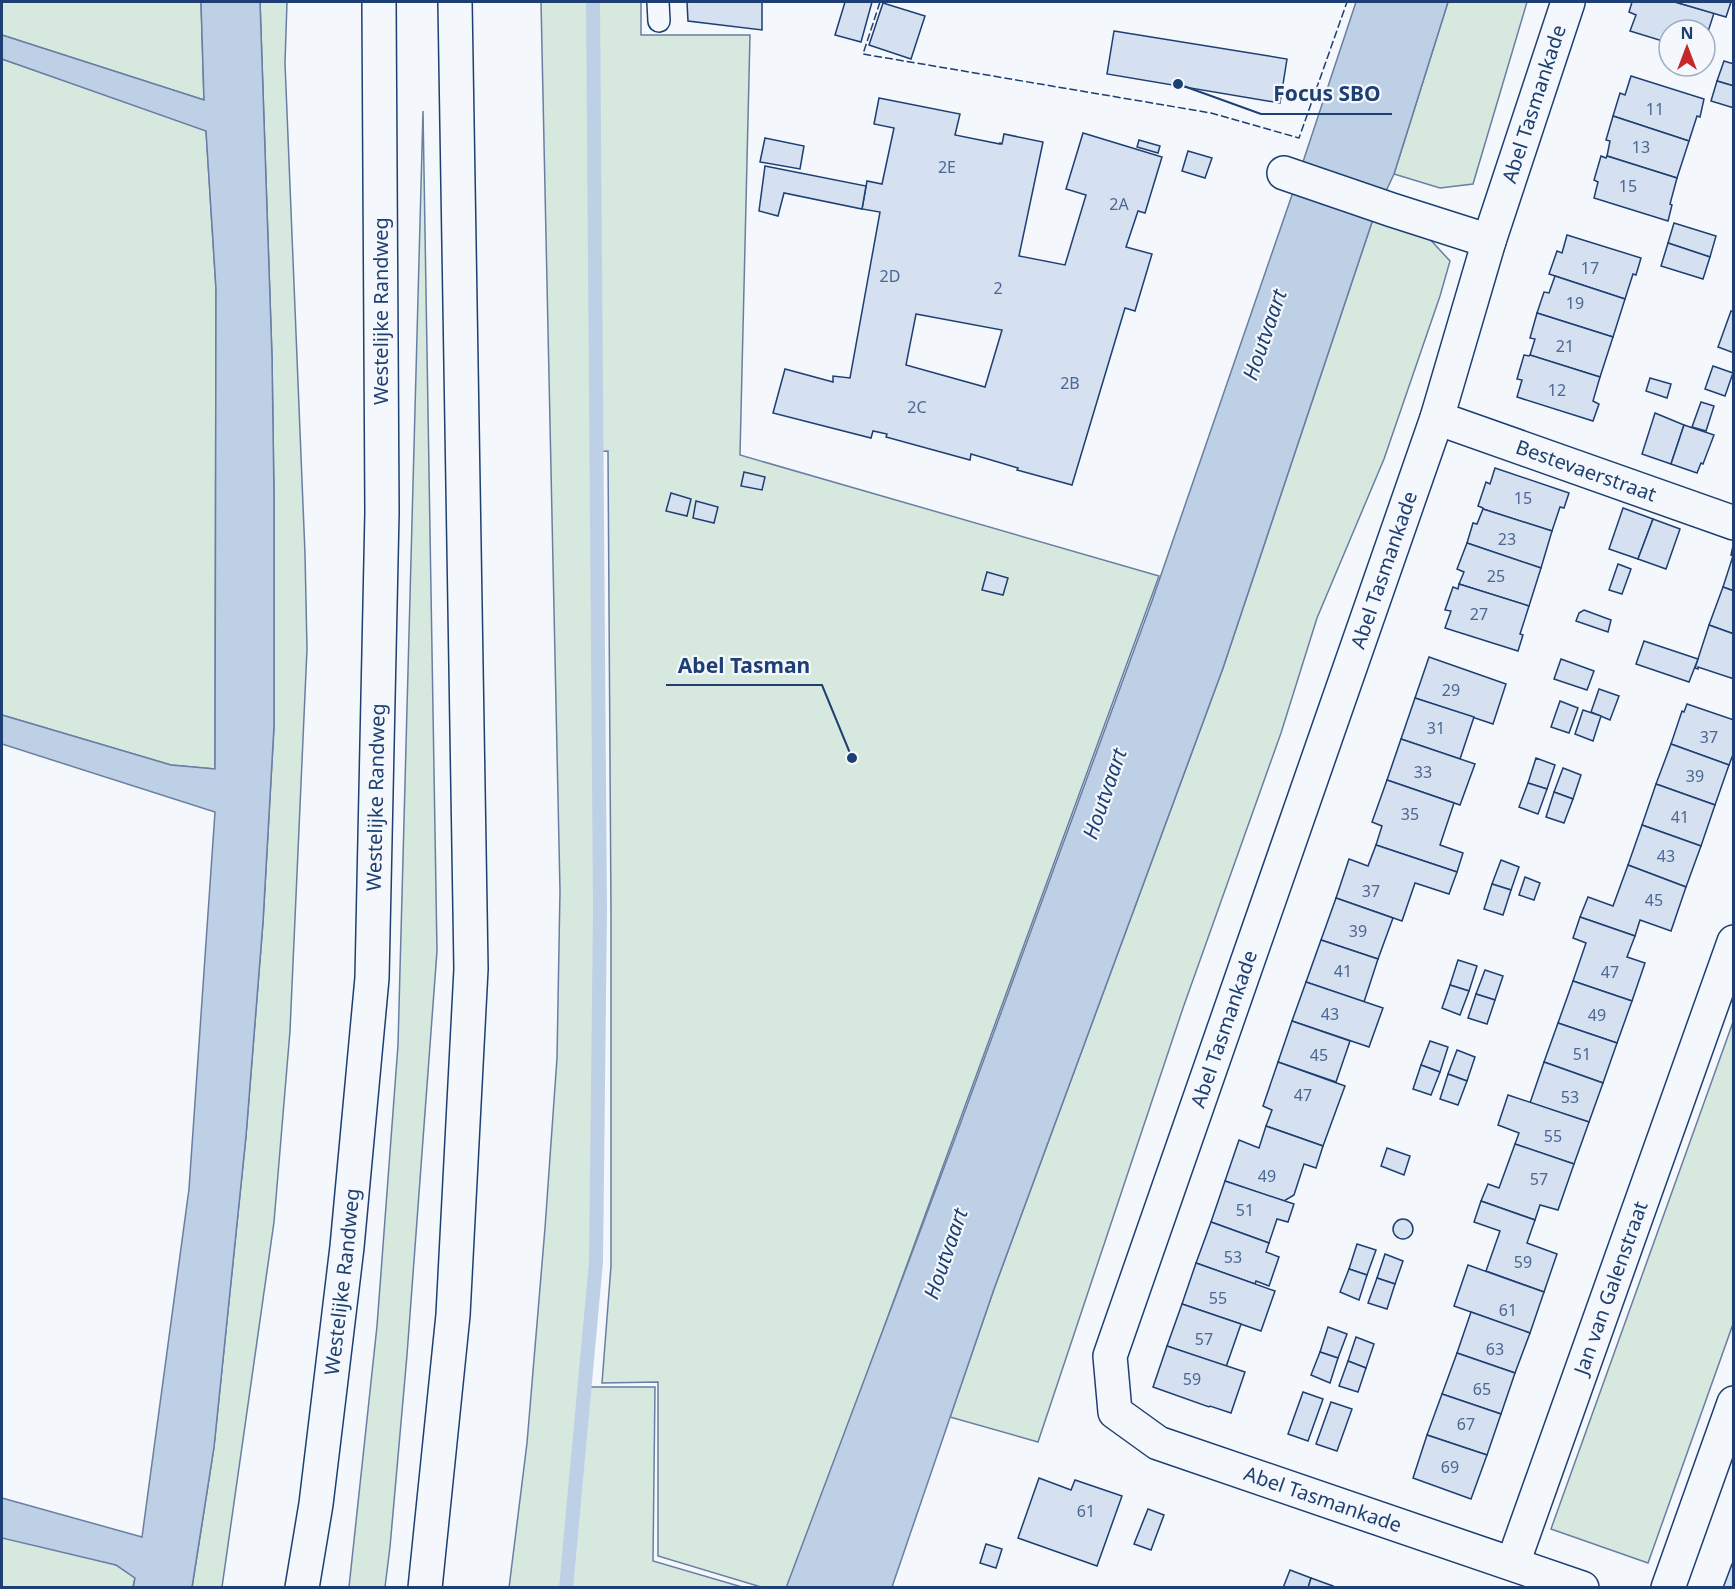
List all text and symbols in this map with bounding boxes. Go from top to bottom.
north arrow [1657,18,1717,78]
street label: Abel Tasmankade [1495,21,1572,186]
text: N [1680,22,1694,44]
callout: Focus SBO [1261,75,1392,114]
text: Focus SBO [1273,79,1381,107]
house number: 11 [1646,98,1664,120]
house number: 13 [1632,136,1650,158]
house number: 2E [938,156,956,178]
house number: 15 [1619,175,1637,197]
house number: 2A [1109,193,1129,215]
street label: Westelijke Randweg [367,217,394,405]
house number: 17 [1581,257,1599,279]
house number: 2D [880,265,900,287]
house number: 2 [993,277,1003,299]
water label: Houtvaart [1235,285,1293,384]
house number: 19 [1566,292,1584,314]
house number: 21 [1556,335,1574,357]
house number: 2B [1060,372,1080,394]
house number: 12 [1548,379,1566,401]
house number: 2C [907,396,927,418]
street label: Bestevaerstraat [1512,433,1660,507]
house number: 15 [1514,487,1532,509]
street label: Abel Tasmankade [1344,488,1423,652]
house number: 23 [1498,528,1516,550]
house number: 25 [1487,565,1505,587]
house number: 27 [1470,603,1488,625]
callout: Abel Tasman [666,646,822,685]
text: Abel Tasman [678,651,810,679]
house number: 29 [1442,679,1460,701]
street label: Westelijke Randweg [360,703,391,891]
house number: 31 [1427,717,1445,739]
house number: 37 [1700,726,1718,748]
water label: Houtvaart [1075,744,1133,843]
house number: 33 [1414,761,1432,783]
house number: 39 [1686,765,1704,787]
house number: 35 [1401,803,1419,825]
house number: 41 [1671,806,1689,828]
house number: 43 [1657,845,1675,867]
house number: 37 [1362,880,1380,902]
house number: 45 [1645,889,1663,911]
house number: 39 [1349,920,1367,942]
street label: Abel Tasmankade [1184,947,1263,1111]
house number: 41 [1334,960,1352,982]
house number: 47 [1601,961,1619,983]
house number: 43 [1321,1003,1339,1025]
house number: 49 [1588,1004,1606,1026]
house number: 51 [1573,1043,1591,1065]
house number: 45 [1310,1044,1328,1066]
house number: 47 [1294,1084,1312,1106]
house number: 53 [1561,1086,1579,1108]
house number: 55 [1544,1125,1562,1147]
house number: 49 [1258,1165,1276,1187]
house number: 57 [1530,1168,1548,1190]
street label: Westelijke Randweg [318,1187,365,1377]
street label: Jan van Galenstraat [1566,1197,1654,1380]
house number: 51 [1236,1199,1254,1221]
water label: Houtvaart [916,1204,974,1303]
house number: 53 [1224,1246,1242,1268]
house number: 59 [1514,1251,1532,1273]
house number: 55 [1209,1287,1227,1309]
house number: 61 [1499,1299,1517,1321]
house number: 57 [1195,1328,1213,1350]
house number: 63 [1486,1338,1504,1360]
house number: 59 [1183,1368,1201,1390]
house number: 65 [1473,1378,1491,1400]
house number: 67 [1457,1413,1475,1435]
house number: 69 [1441,1456,1459,1478]
street label: Abel Tasmankade [1241,1459,1405,1538]
house number: 61 [1077,1500,1095,1522]

